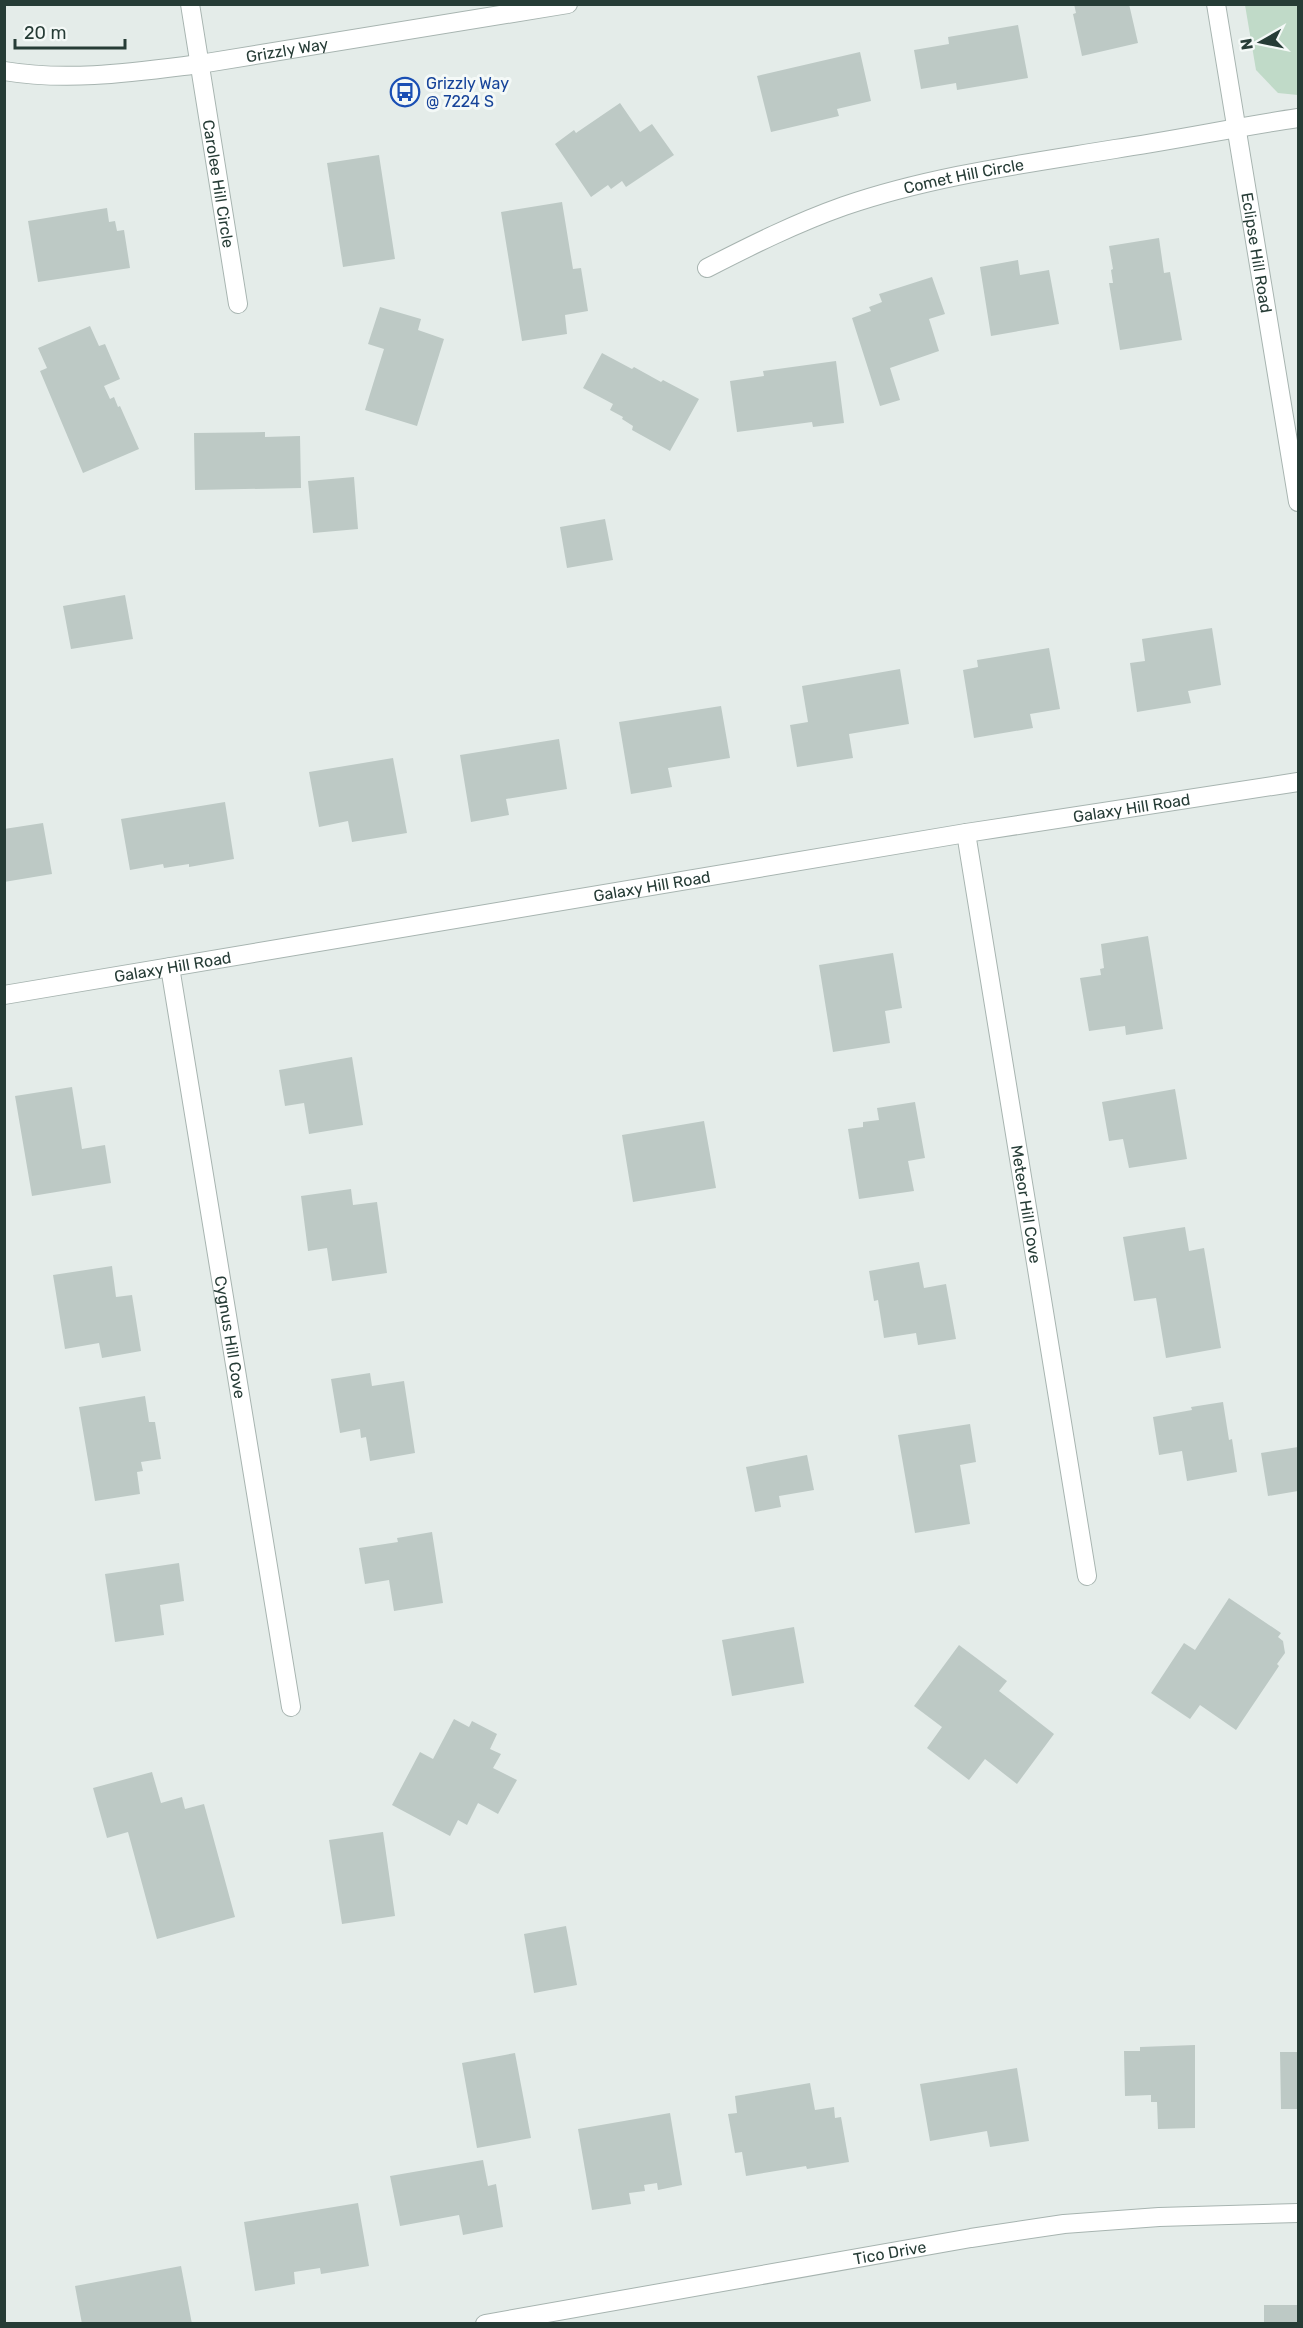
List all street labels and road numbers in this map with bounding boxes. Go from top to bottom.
street label: Grizzly Way [245,34,330,66]
street label: Carolee Hill Circle [199,118,238,249]
street label: Comet Hill Circle [902,155,1025,198]
street label: Eclipse Hill Road [1237,191,1276,314]
street label: Galaxy Hill Road [1072,790,1192,826]
street label: Galaxy Hill Road [592,867,712,906]
street label: Galaxy Hill Road [113,948,233,986]
street label: Meteor Hill Cove [1007,1144,1045,1265]
street label: Cygnus Hill Cove [211,1274,249,1400]
street label: Tico Drive [852,2237,928,2269]

